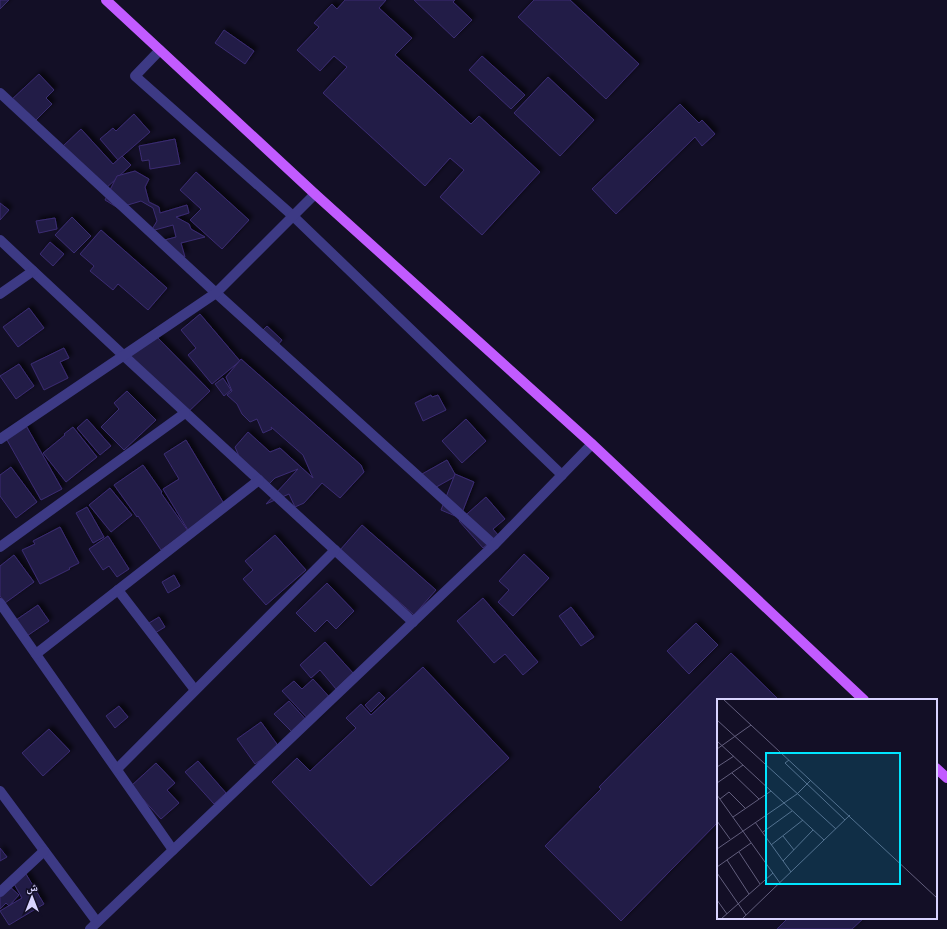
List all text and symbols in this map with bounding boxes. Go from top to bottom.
inset map [717,699,937,919]
north arrow [12,877,52,917]
text: ش [26,880,38,895]

